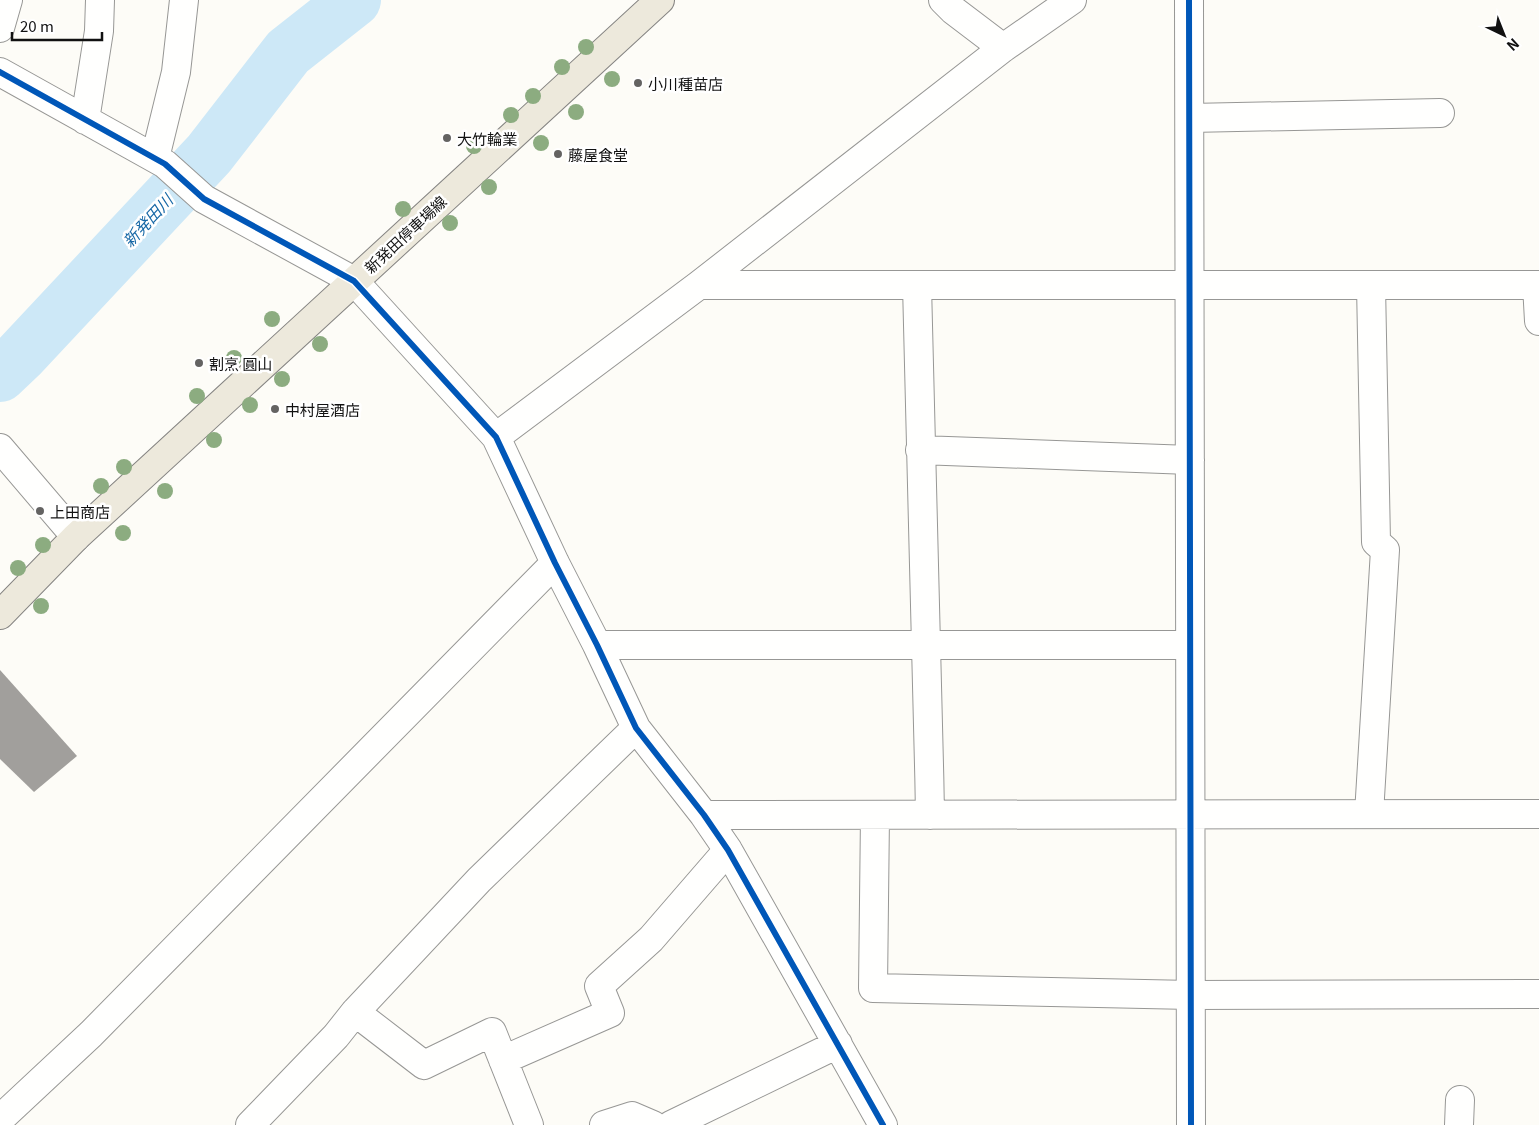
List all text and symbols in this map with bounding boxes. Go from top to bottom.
scale bar [12,10,102,42]
north arrow [1479,10,1529,60]
text: 20 m [20,15,54,36]
text: N [1503,34,1524,56]
place label: 小川種苗店 [648,73,723,94]
marker: 小川種苗店 [632,77,644,89]
place label: 大竹輪業 [457,128,517,149]
marker: 大竹輪業 [441,132,453,144]
place label: 藤屋食堂 [568,144,628,165]
marker: 藤屋食堂 [552,148,564,160]
water label: 新発田川 [116,187,179,252]
street label: 新発田停車場線 [359,191,451,277]
place label: 割烹 圓山 [209,353,272,374]
marker: 割烹 圓山 [193,357,205,369]
place label: 中村屋酒店 [285,399,360,420]
marker: 中村屋酒店 [269,403,281,415]
place label: 上田商店 [50,501,110,522]
marker: 上田商店 [34,505,46,517]

